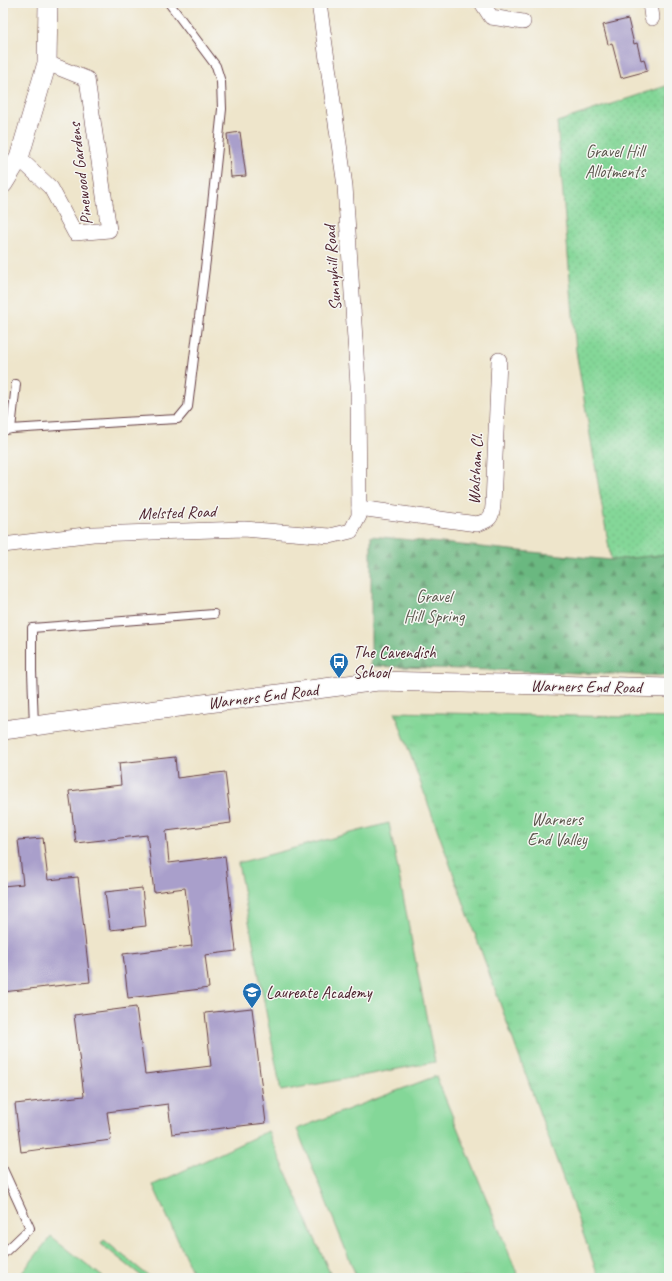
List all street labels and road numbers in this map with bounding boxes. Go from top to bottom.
street label: Pinewood Gardens [64,119,97,226]
street label: Sunnyhill Road [319,222,346,311]
street label: Walsham Cl. [463,433,488,505]
street label: Melsted Road [138,501,219,524]
street label: Warners End Road [530,675,644,698]
street label: Warners End Road [207,679,322,714]

